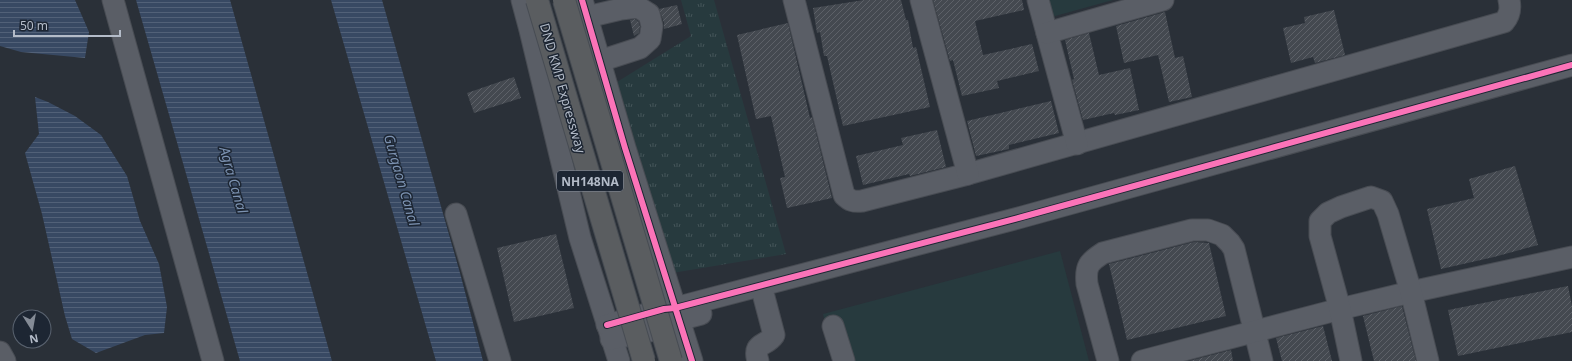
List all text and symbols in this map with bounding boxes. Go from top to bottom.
scale bar [14,12,120,38]
text: 50 m [20,17,48,34]
street label: DND KMP Expressway [536,21,590,155]
water label: Gurgaon Canal [380,132,424,228]
water label: Agra Canal [215,143,253,216]
road number: NH148NA [557,171,623,191]
north arrow [12,309,52,349]
text: N [28,331,40,348]

